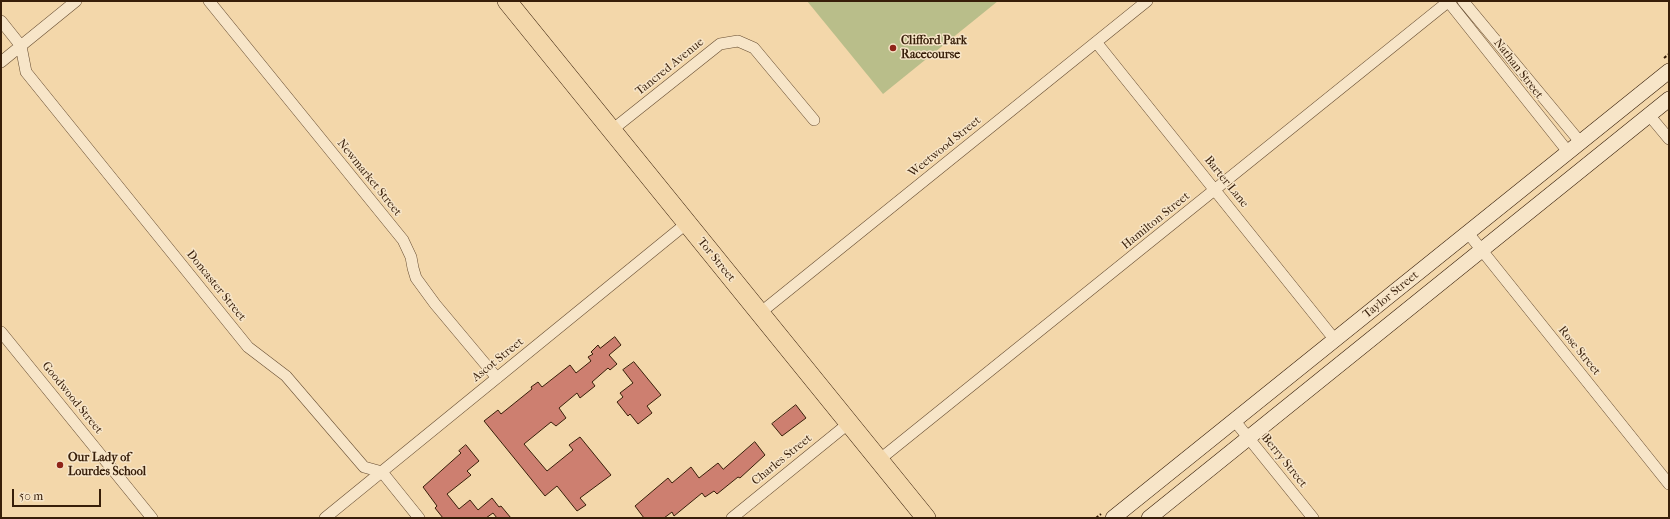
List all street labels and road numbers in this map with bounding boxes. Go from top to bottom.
street label: Tancred Avenue [633,35,707,99]
street label: Nathan Street [1490,36,1546,102]
street label: Weetwood Street [906,113,984,181]
street label: Newmarket Street [334,137,404,219]
street label: Barter Lane [1201,153,1251,211]
street label: Hamilton Street [1119,189,1193,253]
street label: Tor Street [694,235,738,285]
street label: Doncaster Street [183,248,249,324]
street label: Taylor Street [1360,268,1422,322]
street label: Rose Street [1555,323,1603,379]
street label: Ascot Street [469,335,527,385]
street label: Goodwood Street [38,359,106,437]
street label: Charles Street [749,431,815,489]
street label: Berry Street [1258,431,1310,491]

